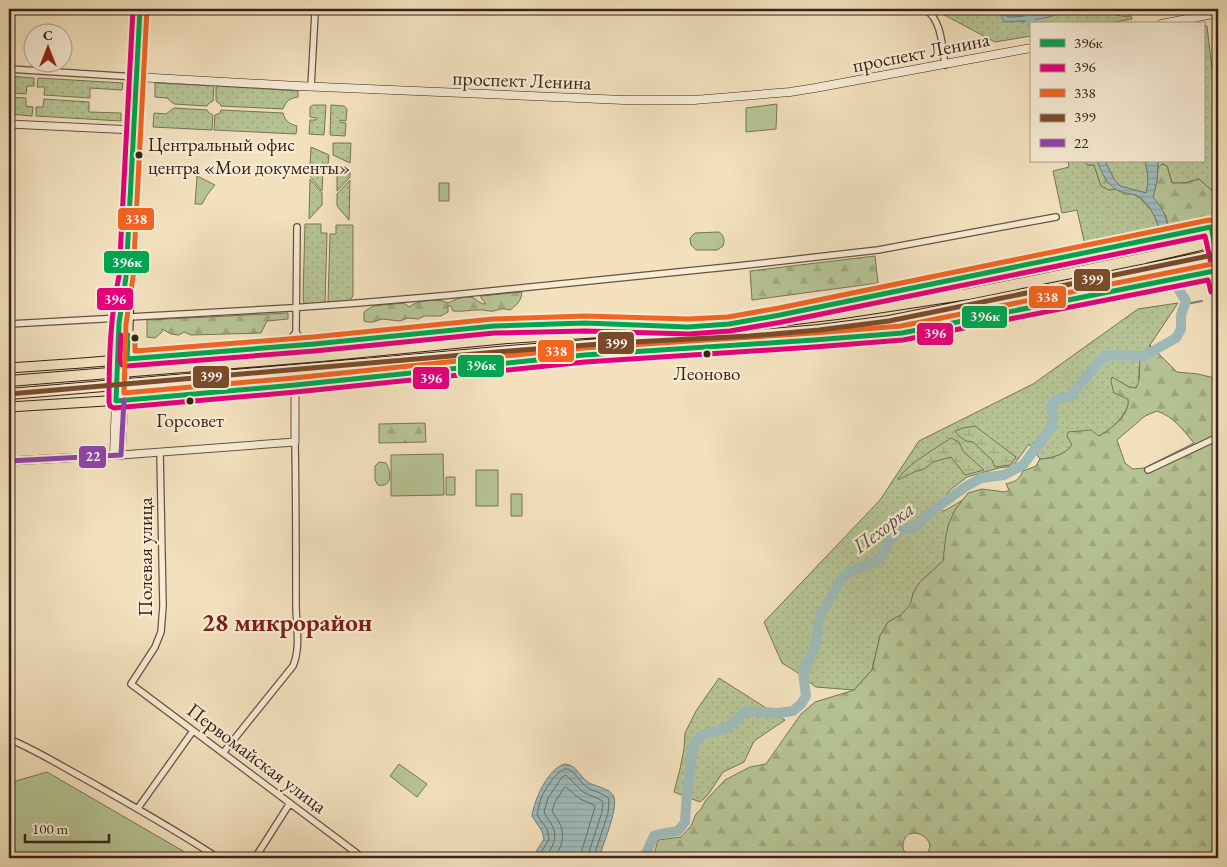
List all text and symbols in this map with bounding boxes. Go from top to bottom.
north arrow [22,22,72,72]
legend [1030,22,1204,162]
text: С [43,26,53,44]
street label: проспект Ленина [850,26,992,78]
text: 396к [1074,33,1103,52]
text: 396 [1074,57,1096,76]
street label: проспект Ленина [452,65,592,95]
text: 338 [1074,83,1096,102]
text: 399 [1074,107,1096,126]
place label: Центральный офис центра «Мои документы» [148,132,350,180]
text: 22 [1074,133,1089,152]
marker: Центральный офис центра «Мои документы» [134,150,144,160]
line badge: 338 [117,207,155,231]
text: 338 [125,210,147,228]
line badge: 396к [103,250,150,274]
text: 396к [112,253,142,271]
line badge: 399 [1073,268,1111,292]
text: 399 [1081,270,1104,288]
line badge: 338 [1028,285,1067,309]
line badge: 396 [96,287,134,311]
text: 338 [1036,288,1058,306]
text: 396 [104,290,127,308]
line badge: 396к [961,305,1008,329]
text: 396к [970,307,1000,325]
line badge: 396 [916,322,954,346]
text: 396 [924,324,947,342]
line badge: 399 [597,331,635,355]
unlabelled marker [130,333,140,343]
text: 399 [605,334,628,352]
line badge: 338 [537,339,575,363]
text: 338 [545,342,567,360]
marker: Леоново [702,349,712,359]
line badge: 396к [457,354,505,378]
text: 396к [466,356,496,374]
place label: Леоново [674,361,740,386]
line badge: 399 [192,365,230,389]
line badge: 396 [412,366,450,390]
text: 399 [200,367,223,385]
text: 396 [420,369,443,387]
marker: Горсовет [185,396,195,406]
place label: Горсовет [156,408,224,433]
line badge: 22 [78,445,107,469]
text: 22 [86,447,101,465]
water label: Пехорка [846,495,919,560]
street label: Полевая улица [132,497,158,617]
district label: 28 микрорайон [202,606,372,638]
street label: Первомайская улица [182,697,332,819]
scale bar [25,812,109,844]
text: 100 m [32,819,69,838]

